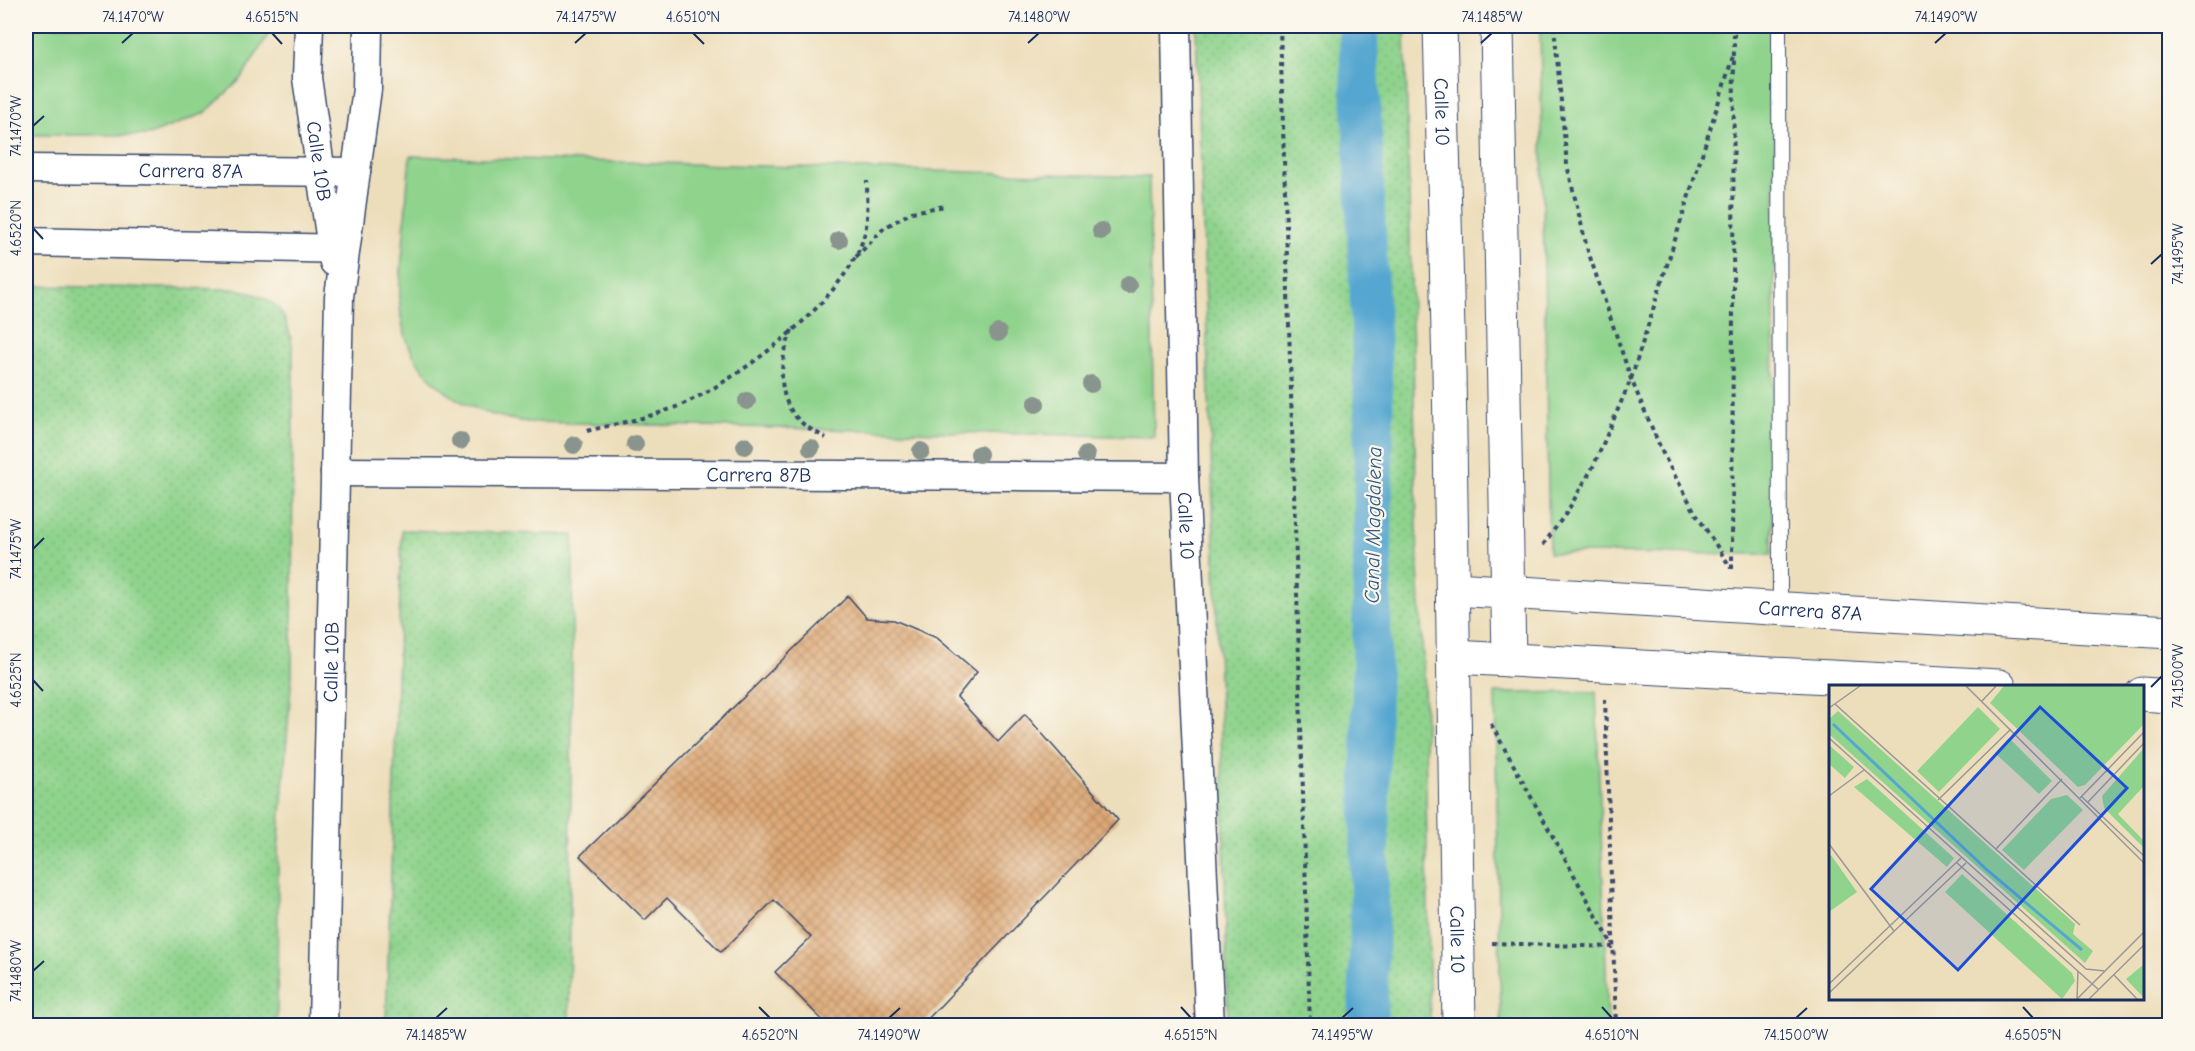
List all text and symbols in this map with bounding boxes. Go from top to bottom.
text: 74.1470°W [102,8,164,26]
text: 4.6515°N [245,8,299,26]
text: 74.1475°W [556,8,616,26]
text: 4.6510°N [666,8,720,26]
text: 74.1480°W [1008,8,1070,26]
text: 74.1485°W [1461,8,1523,26]
text: 74.1490°W [1915,8,1977,26]
street label: Calle 10 [1430,78,1455,146]
text: 74.1470°W [7,95,25,157]
street label: Calle 10B [302,120,336,203]
street label: Carrera 87A [139,159,244,182]
text: 4.6520°N [7,200,25,256]
text: 74.1495°W [2169,223,2187,285]
water label: Canal Magdalena [1360,446,1386,604]
street label: Carrera 87B [706,463,812,486]
street label: Calle 10 [1173,491,1199,560]
text: 74.1475°W [7,519,25,579]
street label: Carrera 87A [1758,596,1863,625]
street label: Calle 10B [319,622,343,703]
text: 74.1500°W [2169,644,2187,708]
text: 4.6525°N [7,652,25,708]
inset map [1829,685,2144,1000]
street label: Calle 10 [1446,906,1470,974]
text: 74.1480°W [7,940,25,1002]
text: 74.1485°W [405,1026,467,1044]
text: 4.6520°N [742,1026,798,1044]
text: 74.1490°W [858,1026,920,1044]
text: 4.6515°N [1164,1026,1218,1044]
text: 74.1495°W [1311,1026,1373,1044]
text: 4.6510°N [1585,1026,1639,1044]
text: 74.1500°W [1764,1026,1828,1044]
text: 4.6505°N [2005,1026,2061,1044]

